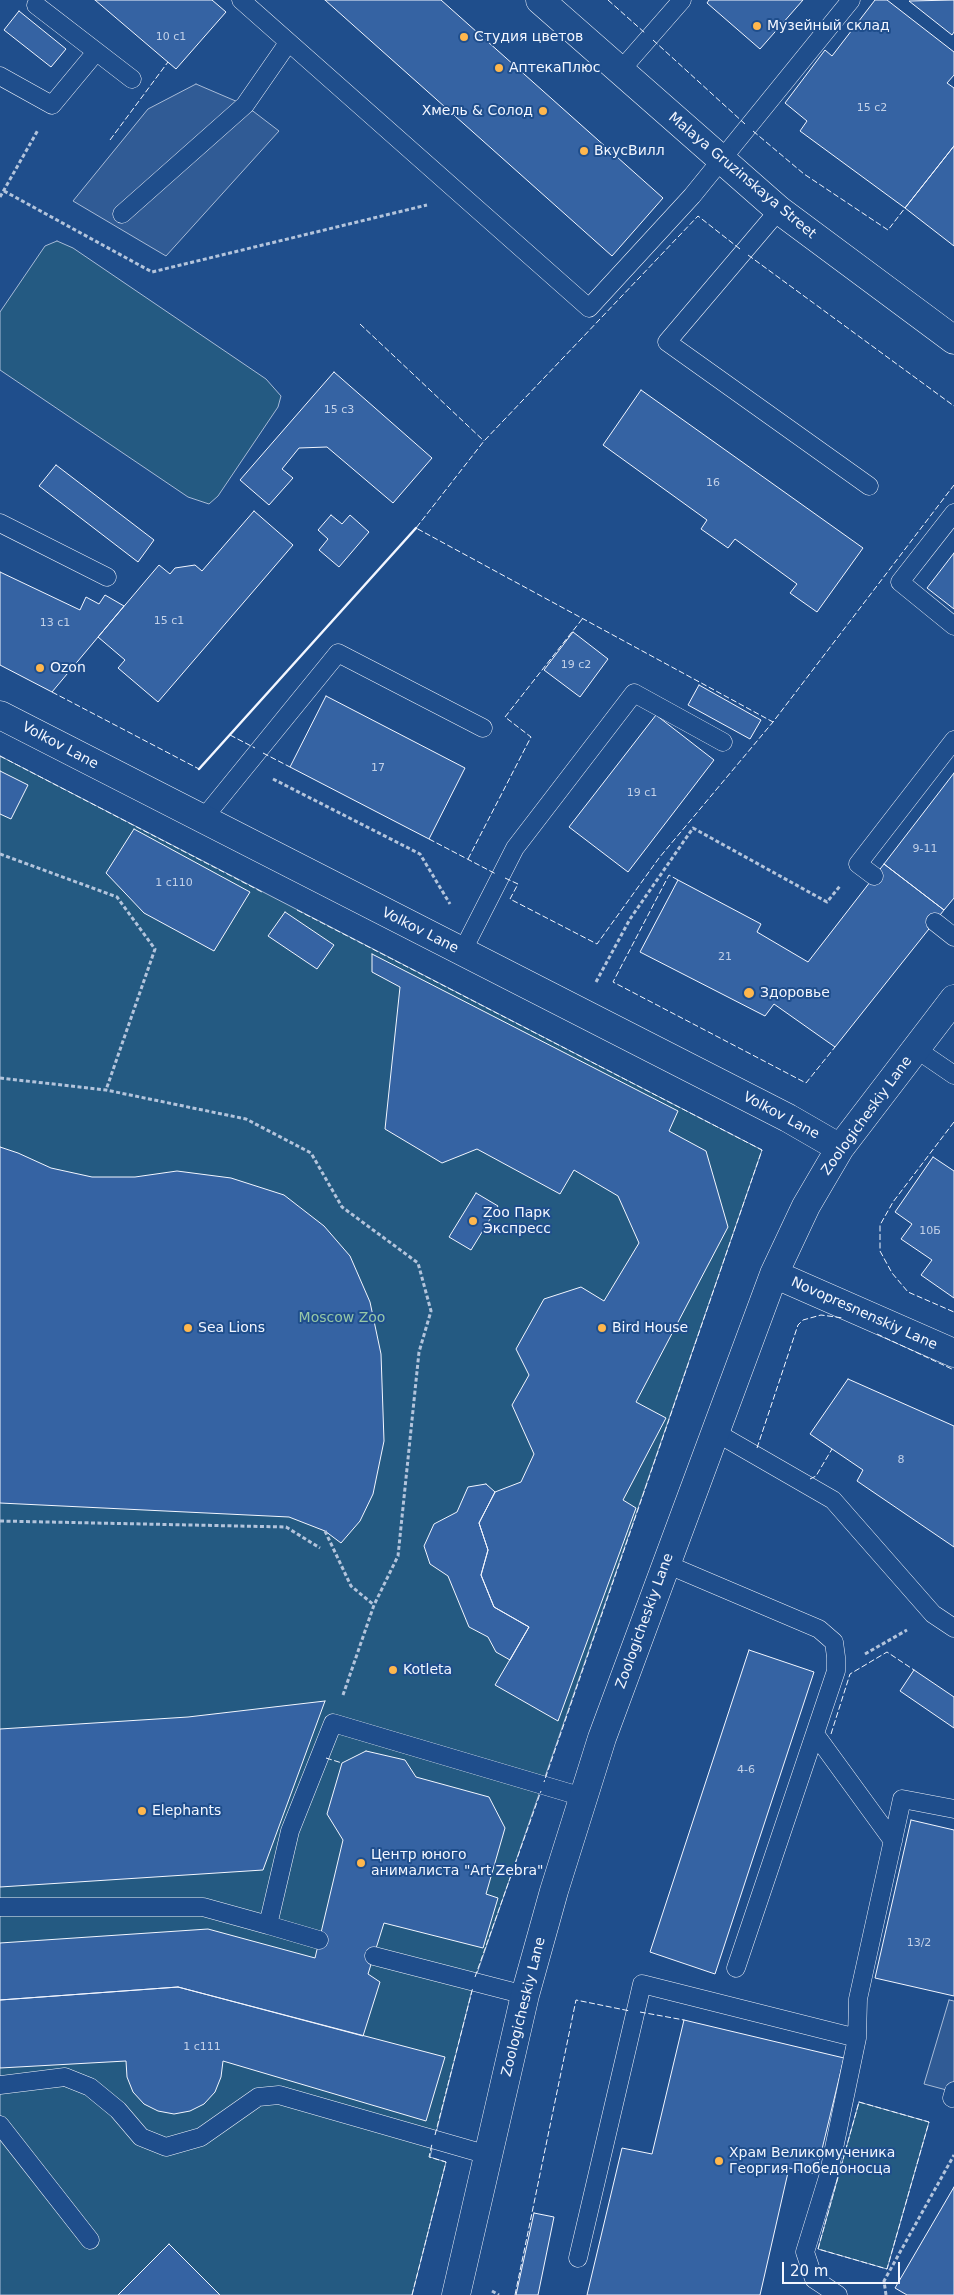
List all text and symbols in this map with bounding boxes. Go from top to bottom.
place label: Музейный склад [767,18,890,34]
marker: Музейный склад [751,20,763,32]
place label: Студия цветов [474,29,583,45]
house number: 10 с1 [156,30,186,44]
marker: Студия цветов [458,31,470,43]
place label: АптекаПлюс [509,60,600,76]
marker: АптекаПлюс [493,62,505,74]
house number: 15 с2 [857,101,887,115]
place label: Хмель & Солод [422,103,533,119]
marker: Хмель & Солод [537,105,549,117]
street label: Malaya Gruzinskaya Street [665,109,819,243]
place label: ВкусВилл [594,143,665,159]
marker: ВкусВилл [578,145,590,157]
house number: 15 с3 [324,403,354,417]
house number: 16 [706,476,720,490]
house number: 15 с1 [154,614,184,628]
house number: 13 с1 [40,616,70,630]
house number: 19 с2 [561,658,591,672]
place label: Ozon [50,660,86,676]
marker: Ozon [34,662,46,674]
street label: Volkov Lane [19,719,101,773]
house number: 17 [371,761,385,775]
house number: 19 с1 [627,786,657,800]
house number: 9-11 [913,842,937,856]
house number: 1 с110 [155,876,193,890]
street label: Volkov Lane [379,905,461,957]
house number: 21 [718,950,732,964]
place label: Здоровье [760,985,830,1001]
marker: Здоровье [742,986,756,1000]
street label: Zoologicheskiy Lane [818,1053,916,1179]
street label: Volkov Lane [740,1089,822,1143]
place label: Zoo Парк Экспресс [483,1205,551,1238]
marker: Zoo Парк Экспресс [467,1215,479,1227]
house number: 10Б [919,1224,941,1238]
street label: Novopresnenskiy Lane [788,1274,940,1354]
park label: Moscow Zoo [299,1310,385,1326]
place label: Sea Lions [198,1320,265,1336]
place label: Bird House [612,1320,688,1336]
marker: Sea Lions [182,1322,194,1334]
marker: Bird House [596,1322,608,1334]
house number: 8 [898,1453,904,1467]
street label: Zoologicheskiy Lane [613,1551,677,1691]
place label: Kotleta [403,1662,452,1678]
marker: Kotleta [387,1664,399,1676]
house number: 4-6 [737,1763,755,1777]
place label: Elephants [152,1803,221,1819]
marker: Elephants [136,1805,148,1817]
place label: Центр юного анималиста "Art Zebra" [371,1847,543,1880]
marker: Центр юного анималиста "Art Zebra" [355,1857,367,1869]
street label: Zoologicheskiy Lane [499,1936,549,2078]
house number: 13/2 [907,1936,931,1950]
house number: 1 с111 [183,2040,221,2054]
place label: Храм Великомученика Георгия Победоносца [729,2145,895,2178]
marker: Храм Великомученика Георгия Победоносца [713,2155,725,2167]
scale bar [784,2252,902,2284]
text: 20 m [790,2262,828,2280]

